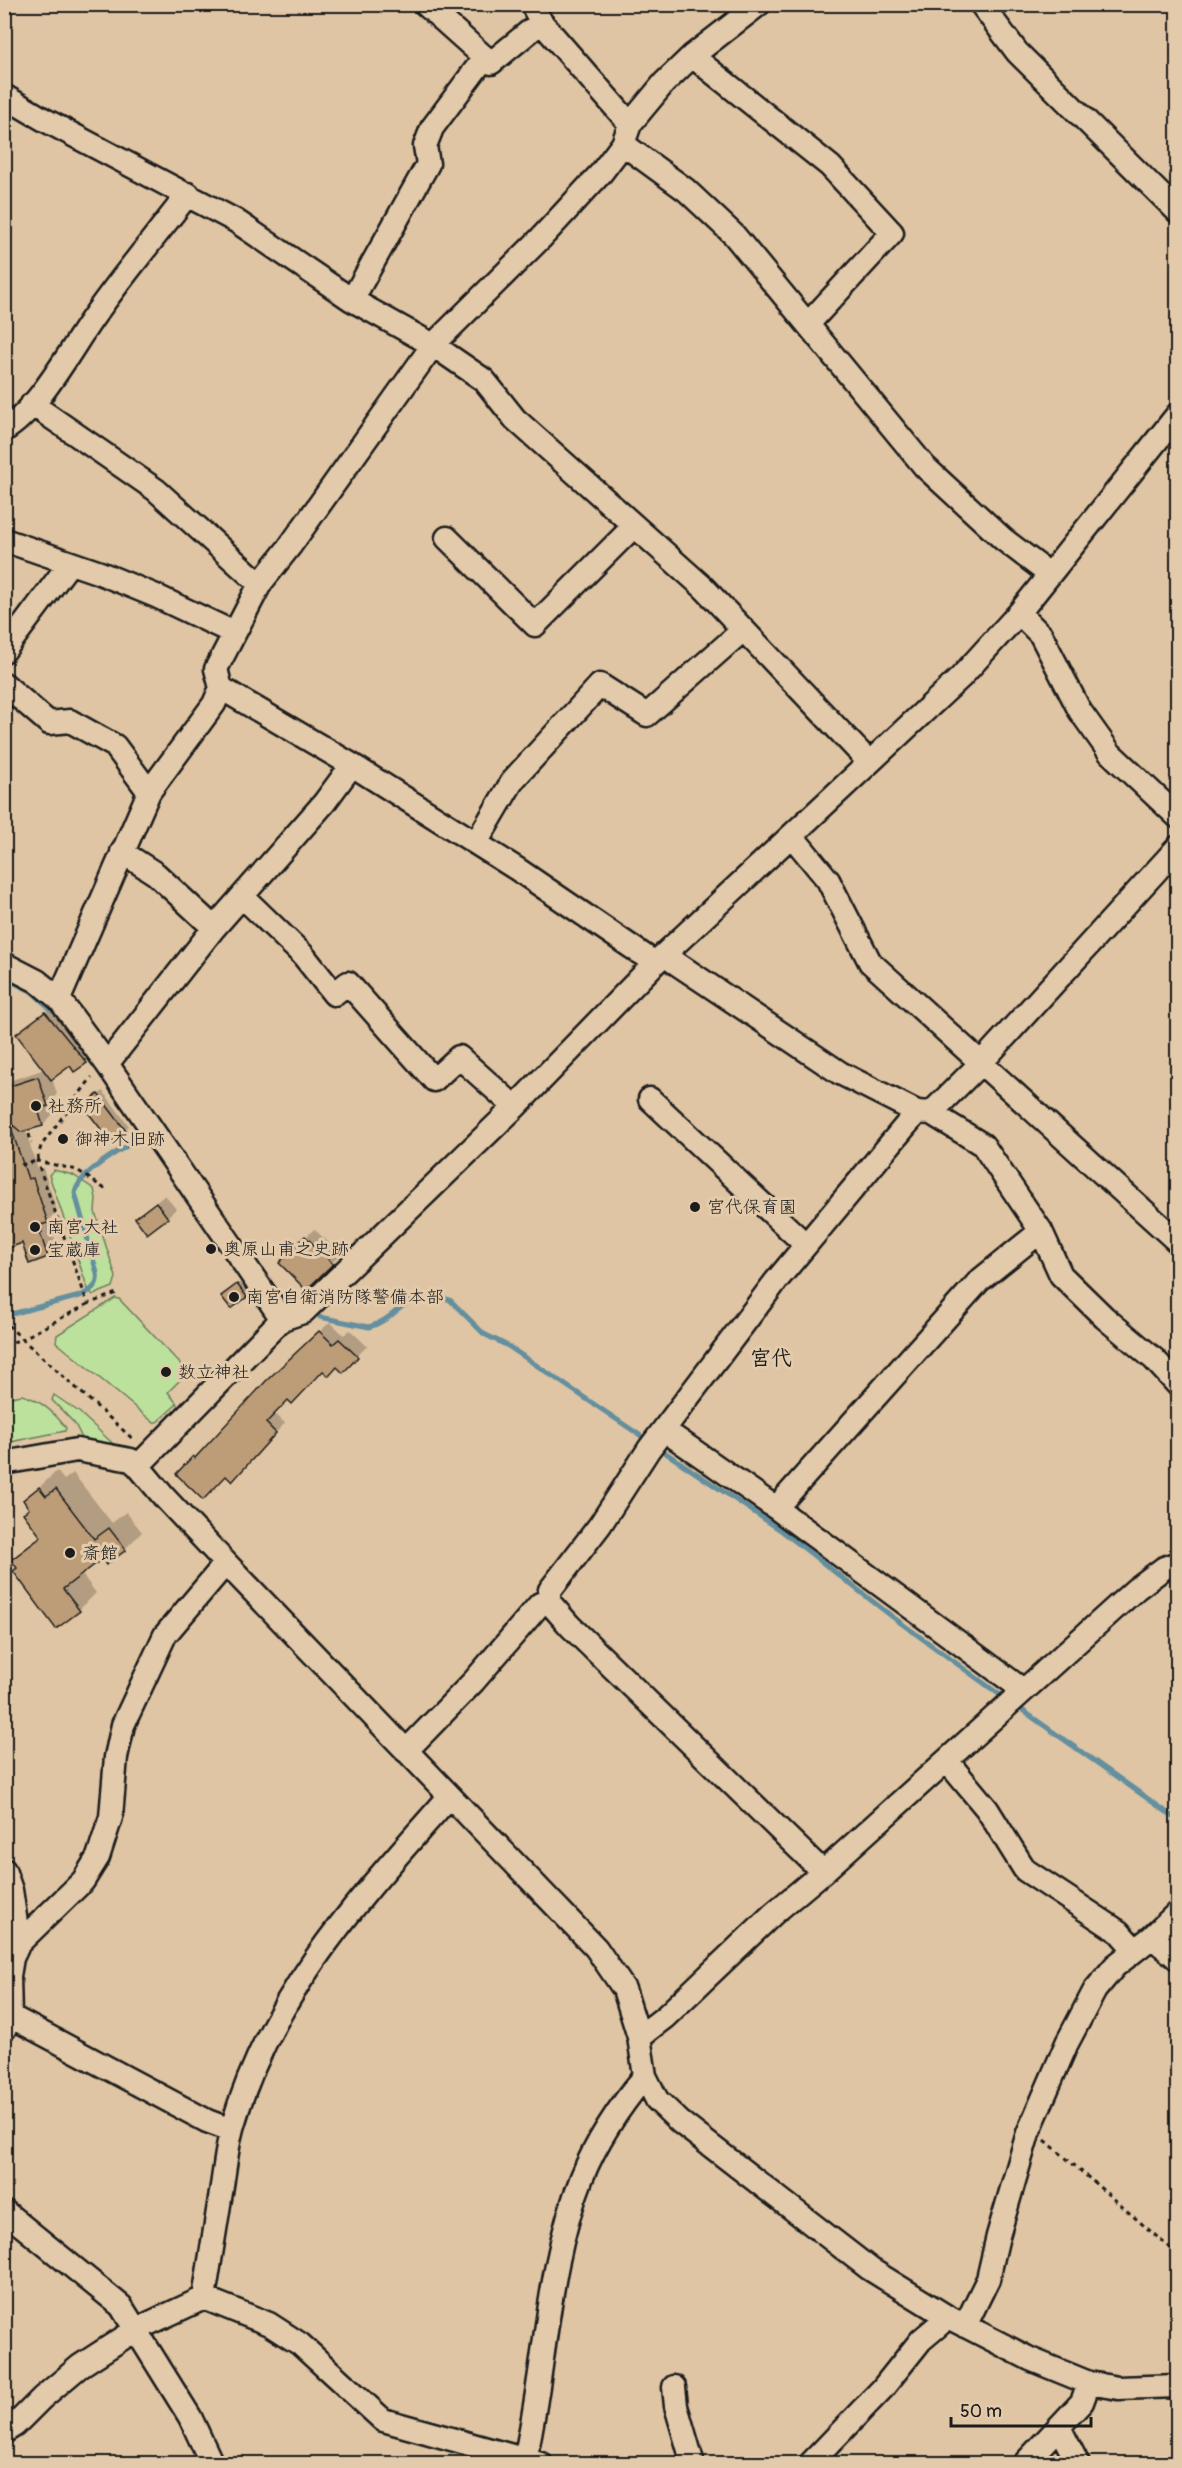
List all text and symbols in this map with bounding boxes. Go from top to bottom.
place label: 社務所 [48,1095,102,1118]
marker: 社務所 [29,1099,43,1113]
place label: 御神木旧跡 [75,1128,165,1151]
marker: 御神木旧跡 [56,1132,70,1146]
place label: 宮代保育園 [707,1196,797,1219]
marker: 宮代保育園 [688,1200,702,1214]
place label: 南宮大社 [47,1216,119,1239]
marker: 南宮大社 [28,1220,42,1234]
place label: 奥原山甫之史跡 [223,1238,349,1261]
place label: 宝蔵庫 [47,1239,101,1262]
marker: 奥原山甫之史跡 [204,1242,218,1256]
marker: 宝蔵庫 [28,1243,42,1257]
place label: 南宮自衛消防隊警備本部 [246,1286,444,1309]
marker: 南宮自衛消防隊警備本部 [227,1290,241,1304]
district label: 宮代 [750,1345,792,1372]
place label: 数立神社 [178,1361,250,1384]
marker: 数立神社 [159,1365,173,1379]
place label: 斎館 [82,1542,118,1565]
marker: 斎館 [63,1546,77,1560]
scale bar [951,2390,1090,2428]
text: 50 m [960,2400,1002,2423]

